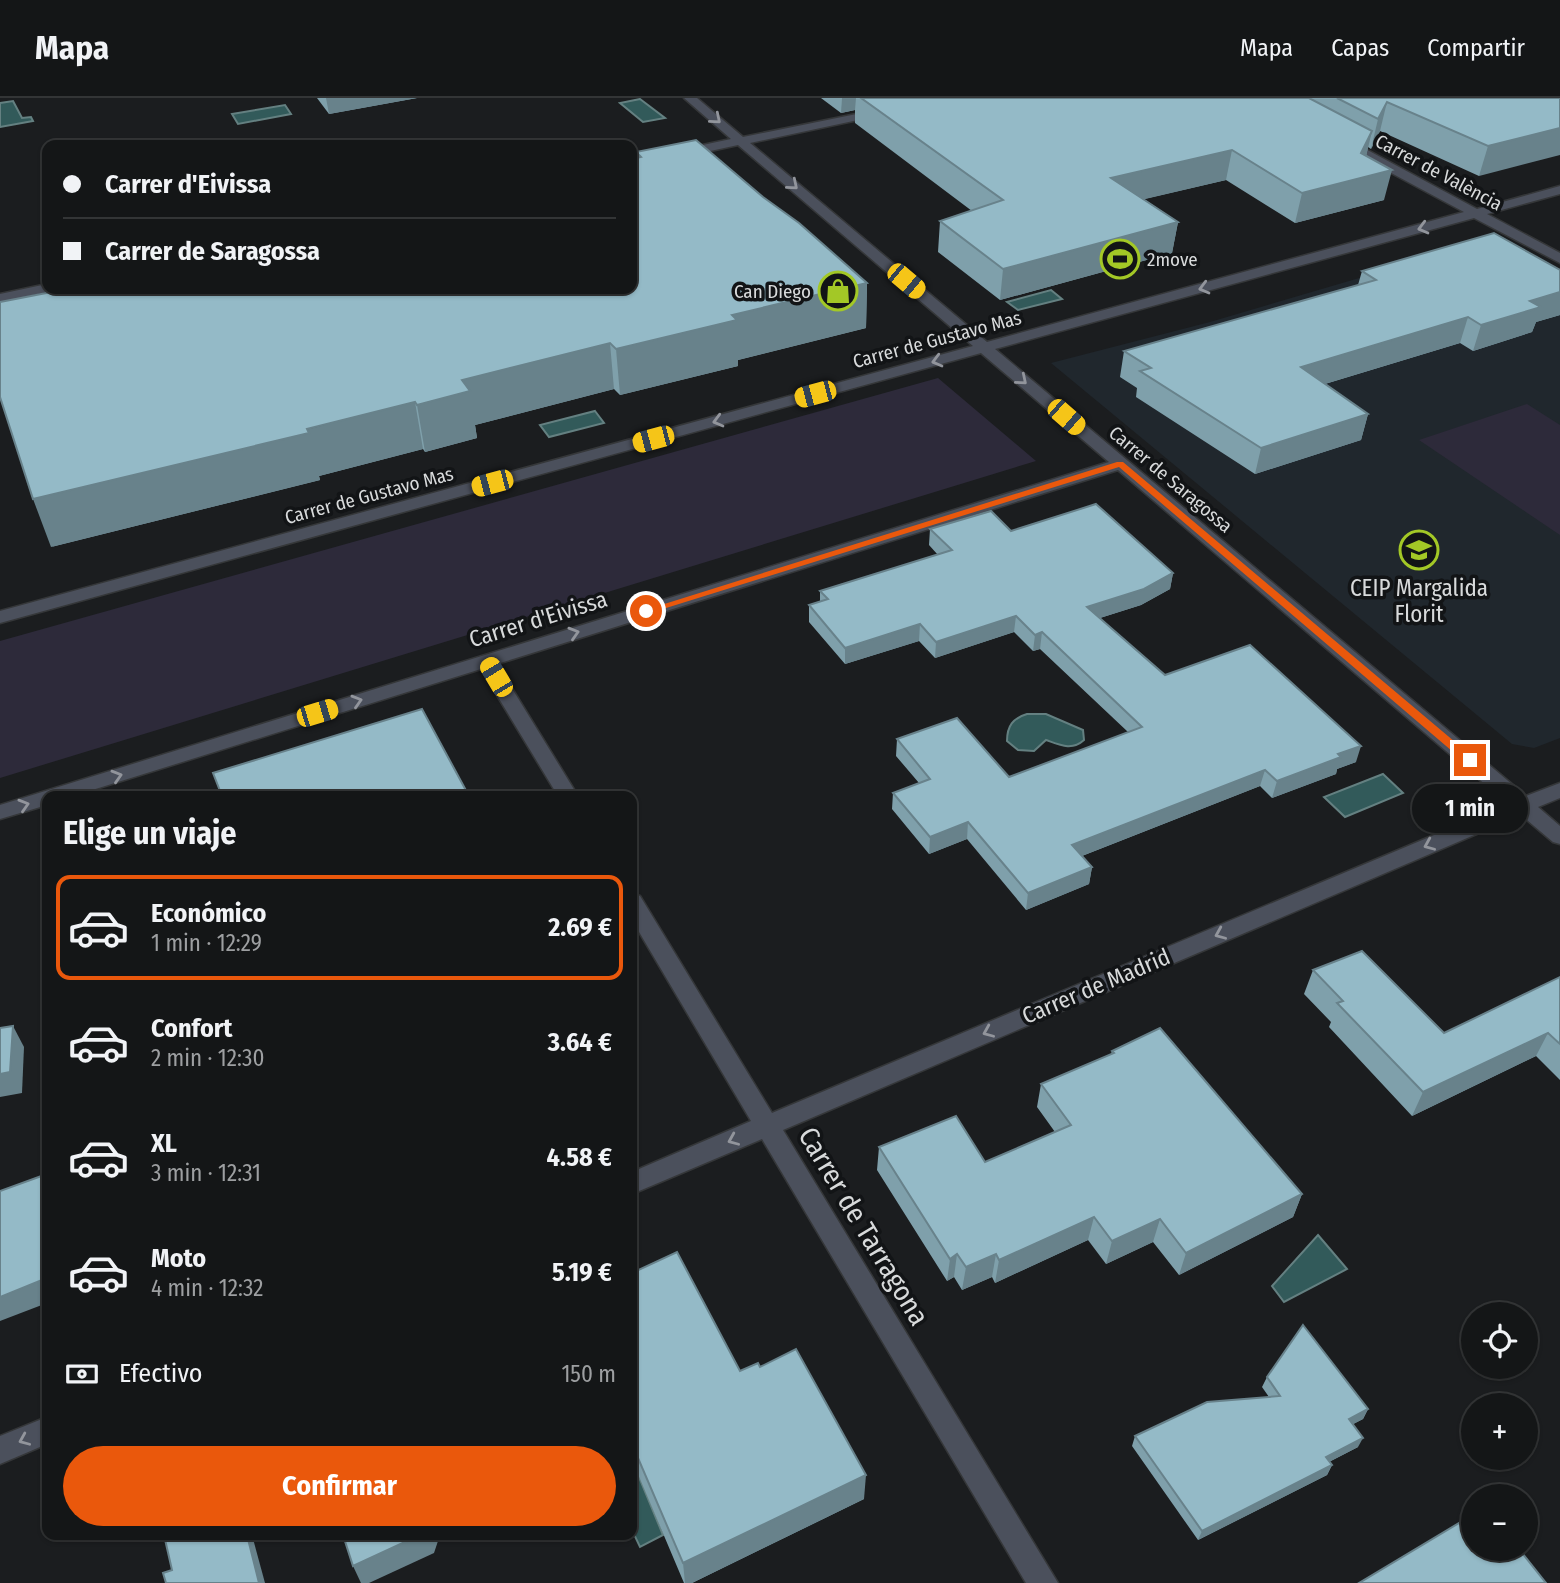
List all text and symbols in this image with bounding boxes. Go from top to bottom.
text: Mapa [35,28,109,68]
text: Mapa [1240,34,1293,62]
text: Capas [1331,34,1389,62]
text: Compartir [1427,34,1525,62]
one-way arrow [707,111,720,123]
street label: Carrer de València [1371,129,1506,216]
text: Carrer d'Eivissa [105,169,271,200]
one-way arrow [784,177,797,189]
one-way arrow [1417,220,1429,234]
text: Carrer de Saragossa [105,236,320,267]
sports icon: 2move [1099,238,1141,280]
place label: 2move [1147,248,1198,271]
car [884,259,929,303]
shop icon: Can Diego [817,270,859,312]
place label: Can Diego [734,280,811,303]
one-way arrow [1198,280,1210,294]
street label: Carrer de Gustavo Mas [850,306,1024,373]
one-way arrow [931,353,943,367]
one-way arrow [1014,372,1027,384]
car [792,378,839,410]
car [1044,395,1089,439]
one-way arrow [712,413,724,427]
street label: Carrer de Saragossa [1104,421,1237,538]
car [630,423,677,455]
street label: Carrer de Gustavo Mas [282,462,456,529]
car [469,467,516,499]
school or university icon: CEIP Margalida Florit [1398,529,1440,571]
place label: CEIP Margalida Florit [1350,574,1488,628]
street label: Carrer d'Eivissa [466,585,610,653]
route start [630,595,662,627]
one-way arrow [568,627,580,642]
car [477,654,516,700]
one-way arrow [350,695,363,709]
car [294,697,341,729]
route end [1454,744,1486,776]
one-way arrow [110,770,122,784]
callout: 1 min [1412,784,1528,834]
text: 1 min [1445,794,1495,822]
one-way arrow [17,799,29,813]
text: Elige un viaje [63,814,236,852]
one-way arrow [1424,837,1437,851]
icon: car [67,896,130,959]
text: Económico [151,898,266,929]
text: 2.69 € [548,912,612,943]
one-way arrow [1215,926,1227,940]
text: 1 min · 12:29 [151,929,262,957]
street label: Carrer de Madrid [1018,942,1174,1030]
icon: car [67,1011,130,1074]
text: Confort [151,1013,232,1044]
one-way arrow [982,1024,995,1038]
text: 3.64 € [548,1027,612,1058]
text: 2 min · 12:30 [151,1044,264,1072]
street label: Carrer de Tarragona [791,1121,936,1331]
icon: car [67,1126,130,1189]
text: XL [151,1128,177,1159]
one-way arrow [728,1132,740,1146]
text: 4.58 € [547,1142,612,1173]
text: 3 min · 12:31 [151,1159,261,1187]
icon: car [67,1241,130,1304]
text: Moto [151,1243,206,1274]
text: 5.19 € [552,1257,612,1288]
text: 4 min · 12:32 [151,1274,263,1302]
map controls [1461,1302,1538,1561]
button: locate [1461,1302,1538,1379]
icon: cash [63,1355,101,1393]
text: Efectivo [119,1358,203,1389]
text: 150 m [561,1360,616,1388]
button: + [1461,1393,1538,1470]
one-way arrow [18,1431,30,1445]
button: Confirmar [63,1446,616,1526]
button: − [1461,1484,1538,1561]

